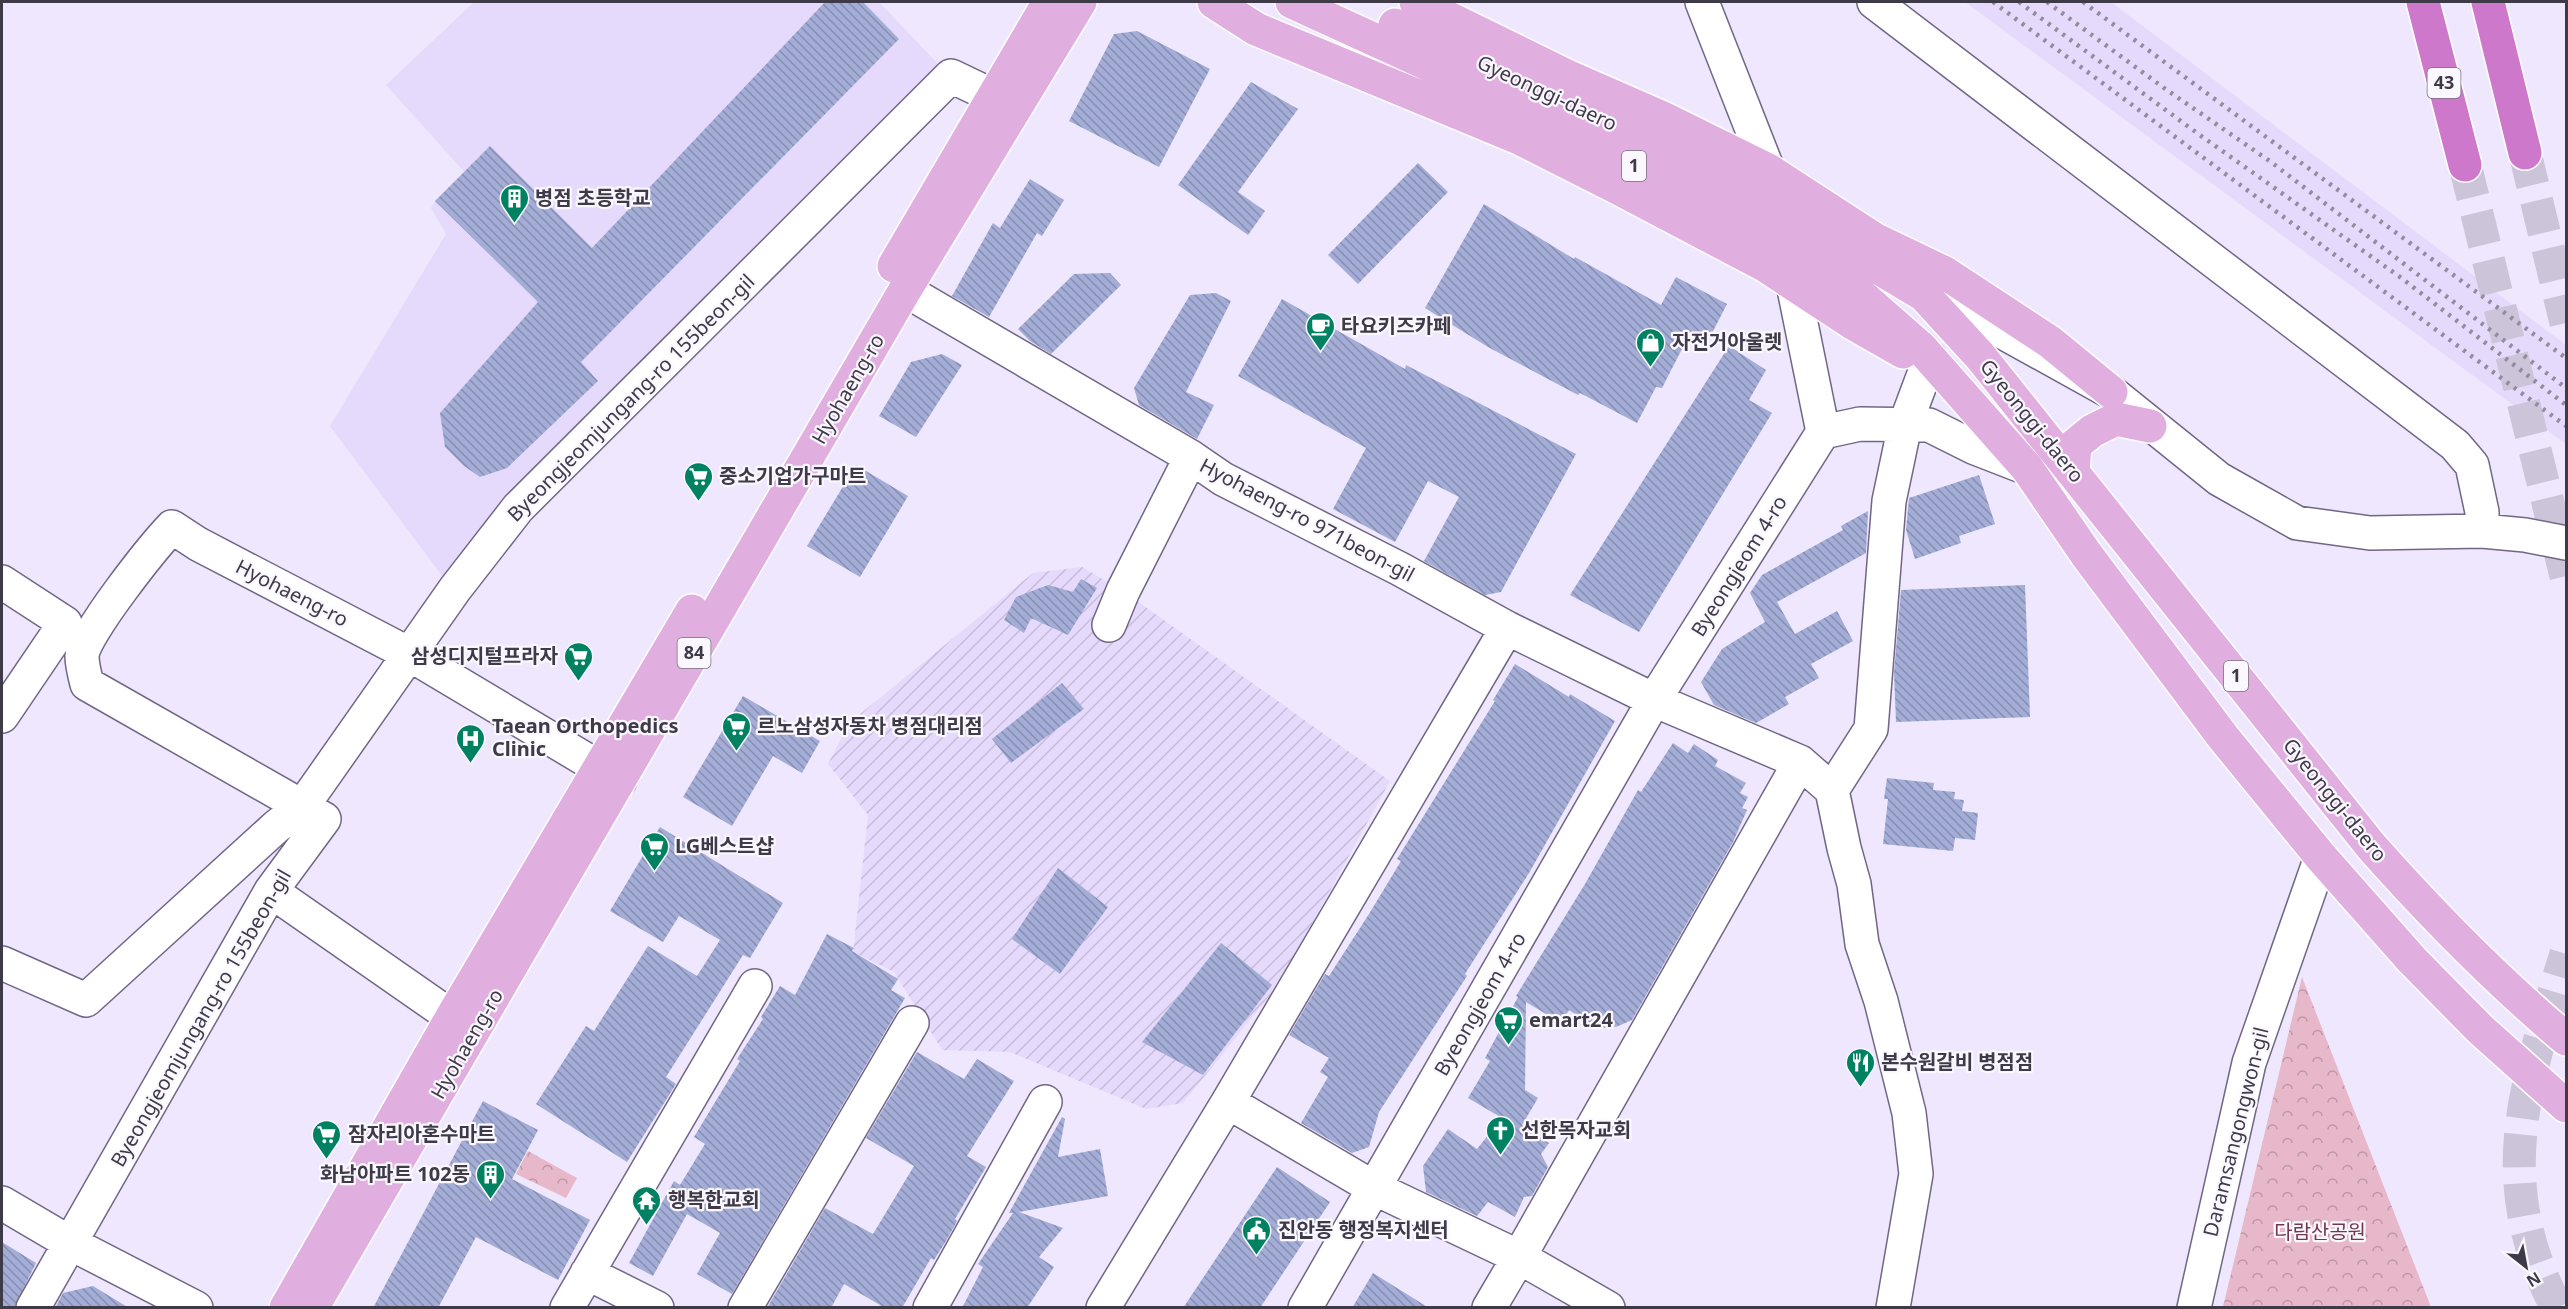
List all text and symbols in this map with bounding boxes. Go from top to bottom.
street label: Gyeonggi-daero [1473,48,1622,137]
road number: 43 [2428,68,2460,98]
road number: 1 [1622,151,1646,181]
building icon: 병점 초등학교 [498,182,530,224]
place label: 병점 초등학교 [535,184,651,211]
street label: Byeongjeomjungang-ro 155beon-gil [501,268,760,527]
cafe icon: 타요키즈카페 [1304,310,1336,352]
place label: 타요키즈카페 [1341,312,1451,339]
shop icon: 자전거아울렛 [1635,326,1667,368]
place label: 자전거아울렛 [1672,328,1782,355]
street label: Hyohaeng-ro [805,329,890,449]
street label: Gyeonggi-daero [1974,353,2091,488]
street label: Hyohaeng-ro 971beon-gil [1195,451,1419,588]
supermarket icon: 중소기업가구마트 [682,460,714,502]
place label: 중소기업가구마트 [719,462,866,489]
street label: Byeongjeom 4-ro [1684,490,1793,641]
street label: Hyohaeng-ro [231,553,353,633]
road number: 84 [678,638,710,668]
supermarket icon: 삼성디지털프라자 [563,640,595,682]
place label: 삼성디지털프라자 [411,642,559,669]
road number: 1 [2224,661,2248,691]
supermarket icon: 르노삼성자동차 병점대리점 [720,710,752,752]
place label: Taean Orthopedics Clinic [492,712,679,762]
place label: 르노삼성자동차 병점대리점 [757,712,983,739]
hospital icon: Taean Orthopedics Clinic [455,722,487,764]
street label: Gyeonggi-daero [2277,732,2394,867]
supermarket icon: LG베스트샵 [638,830,670,872]
place label: LG베스트샵 [675,832,774,859]
street label: Byeongjeomjungang-ro 155beon-gil [104,864,297,1172]
street label: Byeongjeom 4-ro [1427,927,1532,1080]
street label: Hyohaeng-ro [424,984,509,1104]
supermarket icon: emart24 [1492,1004,1524,1046]
place label: emart24 [1529,1006,1613,1033]
street label: Daramsangongwon-gil [2196,1024,2275,1239]
restaurant icon: 본수원갈비 병점점 [1844,1046,1876,1088]
place label: 본수원갈비 병점점 [1881,1048,2033,1075]
church icon: 선한목자교회 [1484,1114,1516,1156]
place label: 선한목자교회 [1521,1116,1631,1143]
supermarket icon: 잠자리아혼수마트 [311,1118,343,1160]
place label: 잠자리아혼수마트 [348,1120,495,1147]
building icon: 화남아파트 102동 [475,1158,507,1200]
place label: 화남아파트 102동 [320,1160,470,1187]
temple icon: 행복한교회 [631,1184,663,1226]
place label: 행복한교회 [668,1186,760,1213]
public building icon: 진안동 행정복지센터 [1241,1214,1273,1256]
place label: 진안동 행정복지센터 [1278,1216,1449,1243]
park label: 다람산공원 [2274,1218,2366,1245]
north arrow [2496,1237,2556,1297]
text: N [2522,1267,2545,1293]

